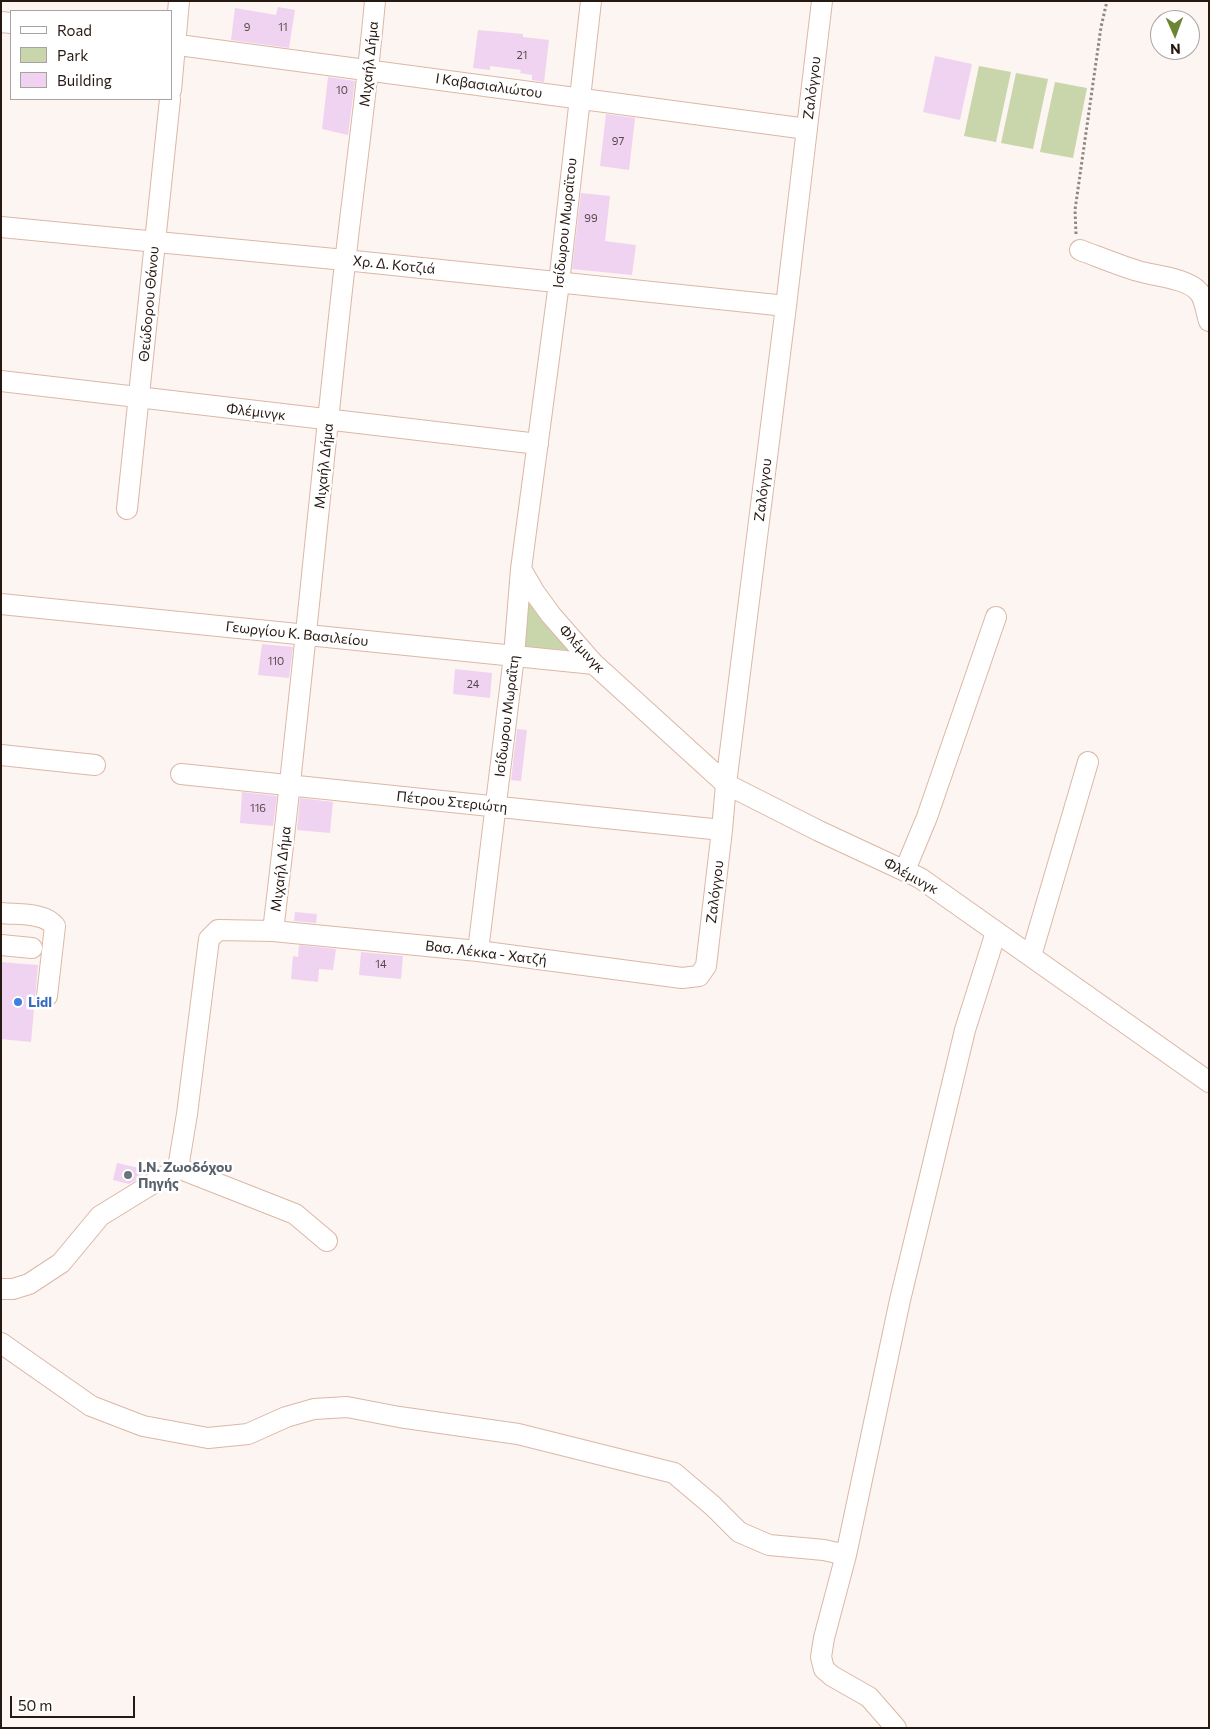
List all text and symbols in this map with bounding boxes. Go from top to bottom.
legend [10,10,172,100]
north arrow [1150,10,1200,60]
house number: 9 [244,20,250,34]
house number: 11 [278,20,288,34]
street label: Μιχαήλ Δήμα [356,20,382,108]
text: Road [57,21,92,39]
text: N [1170,41,1181,58]
text: Park [57,46,88,64]
house number: 21 [517,48,527,62]
street label: Ζαλόγγου [800,55,824,121]
street label: Ι Καβασιαλιώτου [435,70,543,102]
text: Building [57,71,112,89]
house number: 10 [336,83,348,97]
house number: 97 [612,134,624,148]
street label: Ισίδωρου Μωραϊτου [550,157,580,289]
house number: 99 [584,211,598,225]
street label: Θεώδορου Θάνου [136,245,162,363]
street label: Χρ. Δ. Κοτζιά [352,252,436,278]
street label: Φλέμινγκ [225,400,287,424]
street label: Μιχαήλ Δήμα [311,422,337,510]
street label: Ζαλόγγου [751,457,775,523]
street label: Γεωργίου Κ. Βασιλείου [225,618,369,650]
street label: Φλέμινγκ [556,621,608,677]
house number: 110 [268,654,284,668]
street label: Ισίδωρου Μωραΐτη [491,654,523,778]
house number: 24 [467,677,479,691]
street label: Πέτρου Στεριώτη [396,788,508,816]
house number: 116 [250,801,266,815]
street label: Μιχαήλ Δήμα [267,825,295,913]
street label: Φλέμινγκ [881,854,941,898]
street label: Ζαλόγγου [703,859,727,925]
street label: Βασ. Λέκκα - Χατζή [424,937,548,969]
house number: 14 [375,957,387,971]
place label: Lidl [28,994,52,1010]
marker: Lidl [12,996,24,1008]
place label: Ι.Ν. Ζωοδόχου Πηγής [138,1159,232,1192]
marker: Ι.Ν. Ζωοδόχου Πηγής [122,1169,134,1181]
scale bar [12,1686,138,1718]
text: 50 m [18,1696,52,1714]

